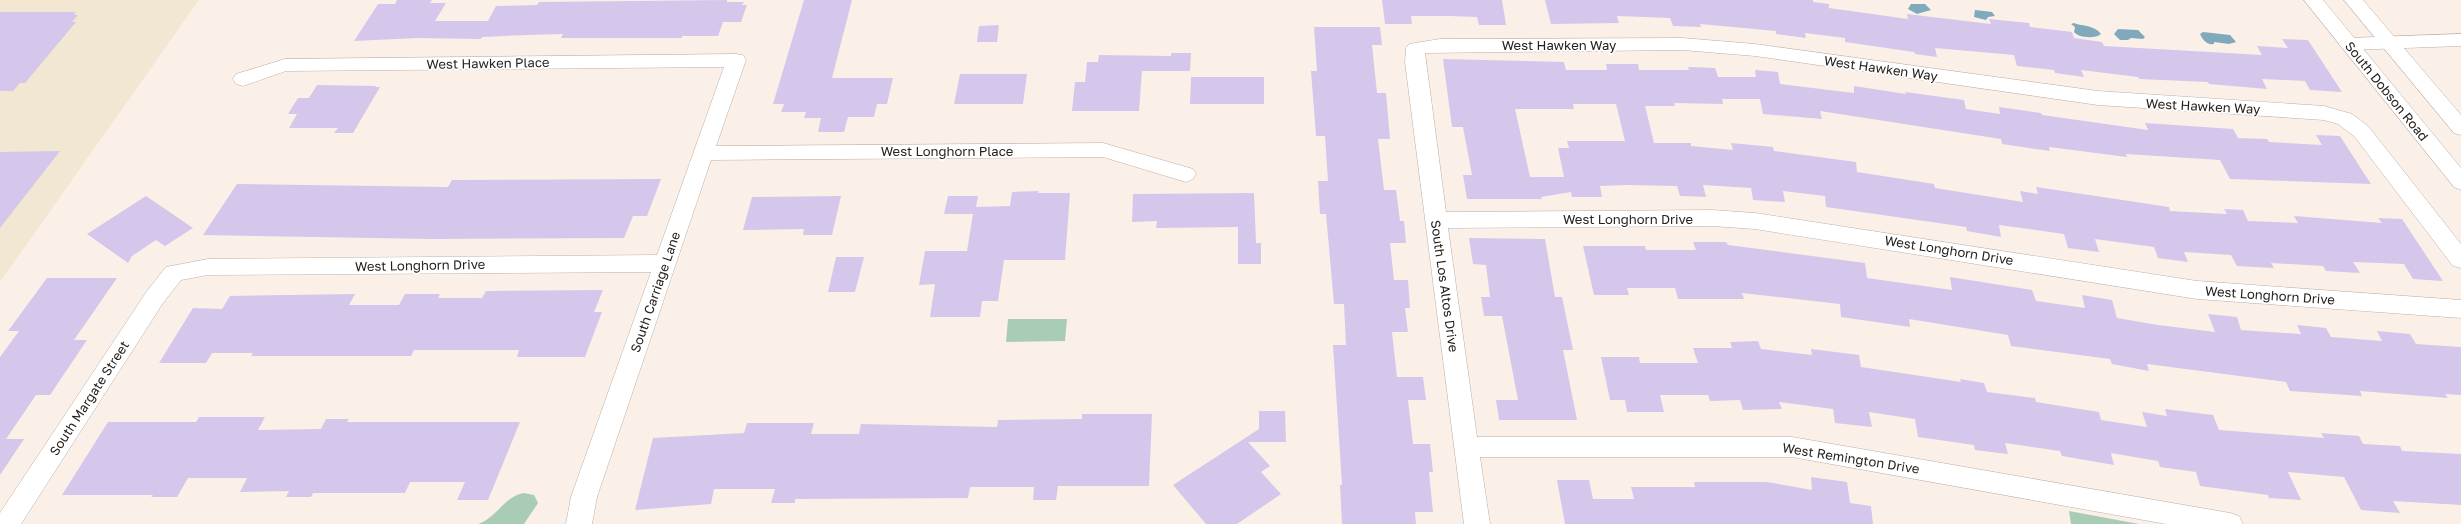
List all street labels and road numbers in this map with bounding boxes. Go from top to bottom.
street label: West Hawken Way [1502,37,1617,53]
street label: South Dobson Road [2342,38,2432,144]
street label: West Hawken Way [1823,52,1940,84]
street label: West Hawken Place [426,54,550,72]
street label: West Hawken Way [2145,95,2261,117]
street label: West Longhorn Place [881,143,1013,159]
street label: West Longhorn Drive [1563,211,1693,227]
street label: South Los Altos Drive [1428,219,1462,353]
street label: South Carriage Lane [627,229,683,355]
street label: West Longhorn Drive [1883,232,2015,268]
street label: West Longhorn Drive [355,256,485,274]
street label: West Longhorn Drive [2204,282,2336,308]
street label: South Margate Street [46,338,132,458]
street label: West Remington Drive [1781,439,1921,477]

